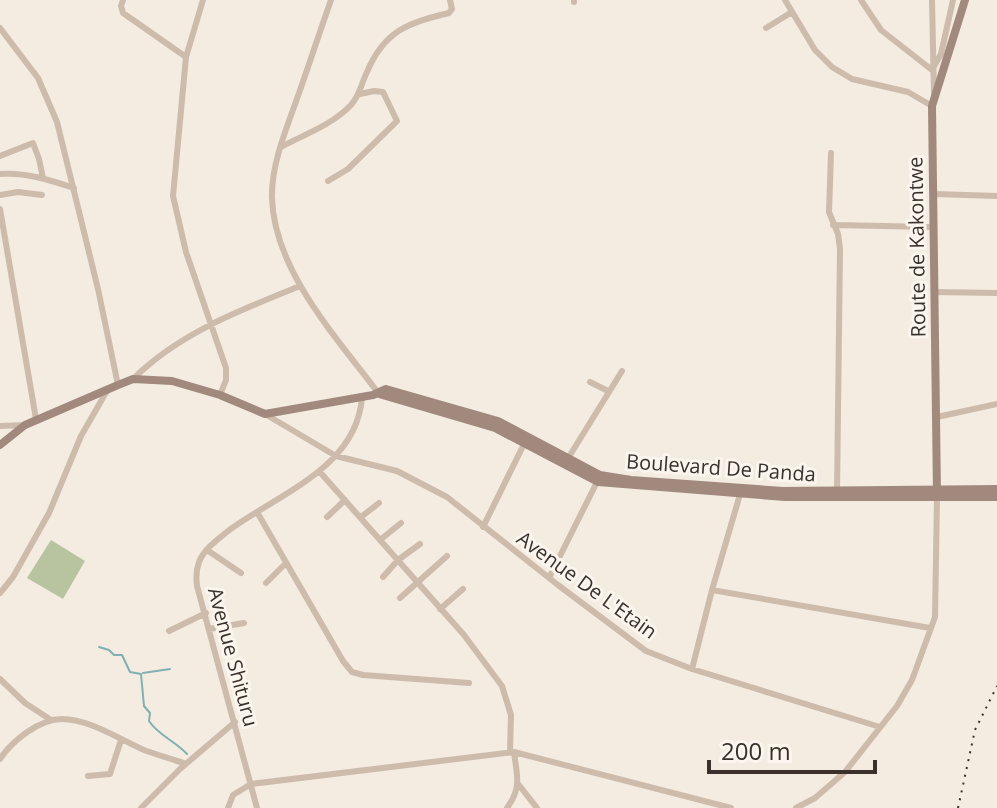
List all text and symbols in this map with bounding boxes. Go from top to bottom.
street label: Route de Kakontwe [901,156,932,338]
street label: Boulevard De Panda [625,447,817,488]
street label: Avenue De L'Etain [512,525,663,645]
street label: Avenue Shituru [202,584,265,729]
scale bar [709,724,875,774]
text: 200 m [721,734,791,767]

